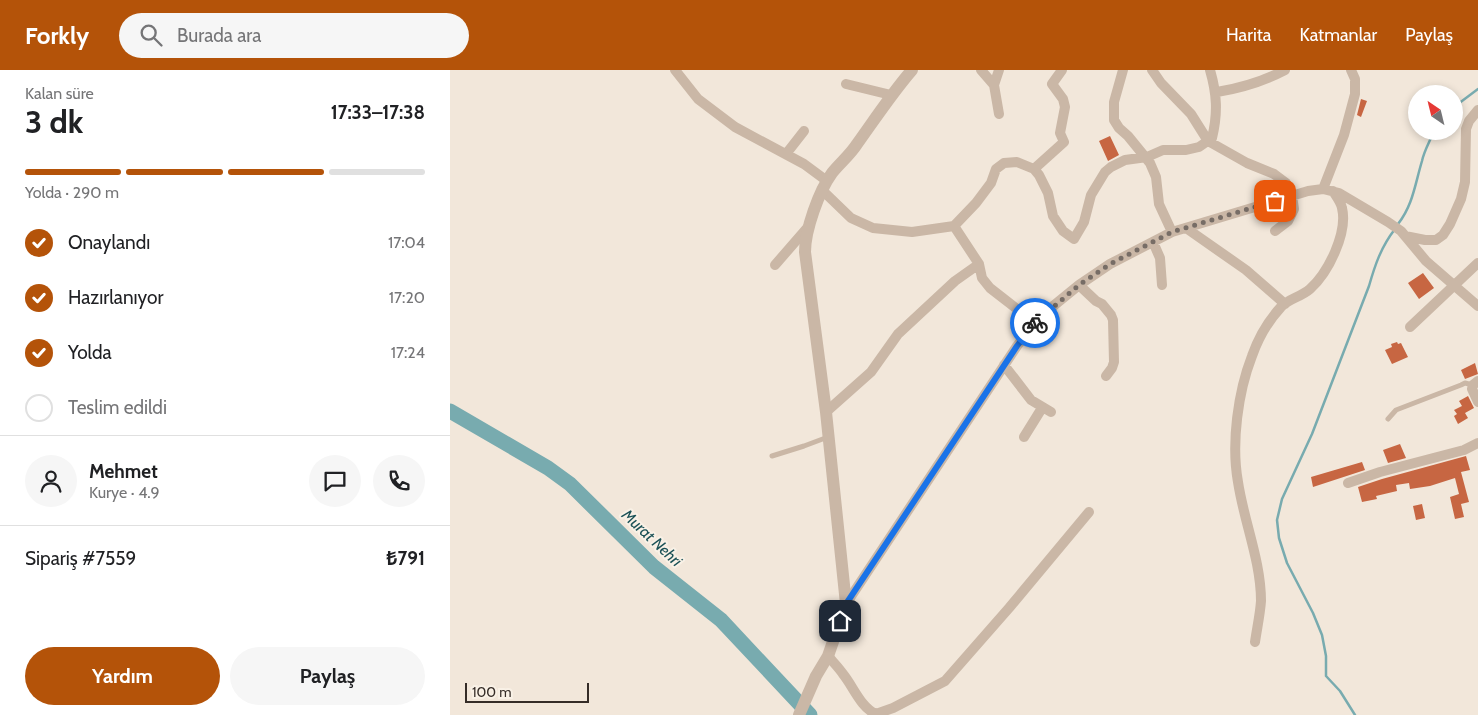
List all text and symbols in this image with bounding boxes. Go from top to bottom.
search box [119,13,469,58]
text: Forkly [25,21,89,50]
icon: search [137,21,165,49]
text: Burada ara [177,24,261,47]
text: Harita [1226,24,1271,46]
text: Katmanlar [1299,24,1377,46]
text: Paylaş [1405,24,1453,46]
text: Kalan süre [25,84,94,103]
north arrow [1408,85,1462,140]
map controls [1408,85,1463,140]
text: 17:33–17:38 [331,101,425,124]
text: 3 dk [25,102,83,141]
pin [1254,180,1296,222]
text: Yolda · 290 m [25,183,119,202]
icon: bag [1261,187,1289,215]
icon: check [25,229,53,257]
text: Onaylandı [68,231,150,254]
text: 17:04 [388,233,425,252]
icon: check [25,284,53,312]
text: Hazırlanıyor [68,286,163,309]
text: 17:20 [389,288,425,307]
courier [1010,298,1060,348]
icon: bike [1021,309,1049,337]
icon: check [25,339,53,367]
text: Yolda [68,341,112,364]
text: 17:24 [391,343,425,362]
text: Teslim edildi [68,396,167,419]
button: person [25,455,77,507]
button: chat [309,455,361,507]
button: phone [373,455,425,507]
text: Mehmet [89,460,158,483]
text: Kurye · 4.9 [89,483,160,502]
water label: Murat Nehri [617,505,686,571]
text: Sipariş #7559 [25,547,136,570]
text: ₺791 [386,547,425,570]
pin [819,600,861,642]
icon: home [826,607,854,635]
button: Yardım [25,647,220,705]
button: Paylaş [230,647,425,705]
scale bar [465,680,589,703]
text: 100 m [472,683,512,701]

